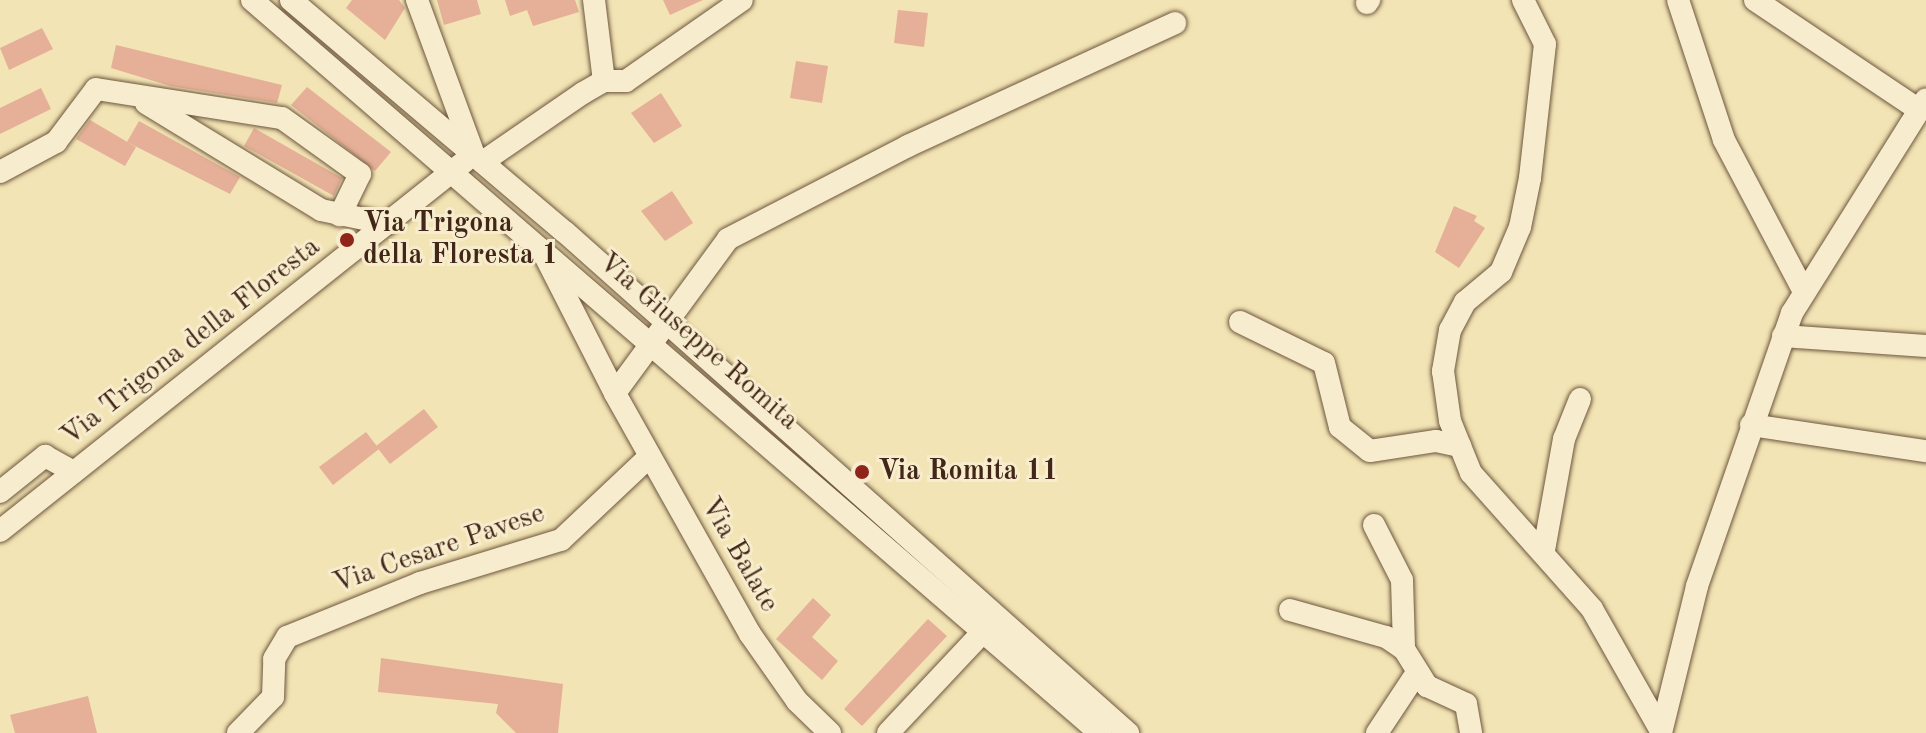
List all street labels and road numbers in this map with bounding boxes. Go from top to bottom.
street label: Via Trigona della Floresta [55,230,327,454]
street label: Via Giuseppe Romita [591,246,805,438]
street label: Via Balate [693,492,785,618]
street label: Via Cesare Pavese [329,497,549,601]

